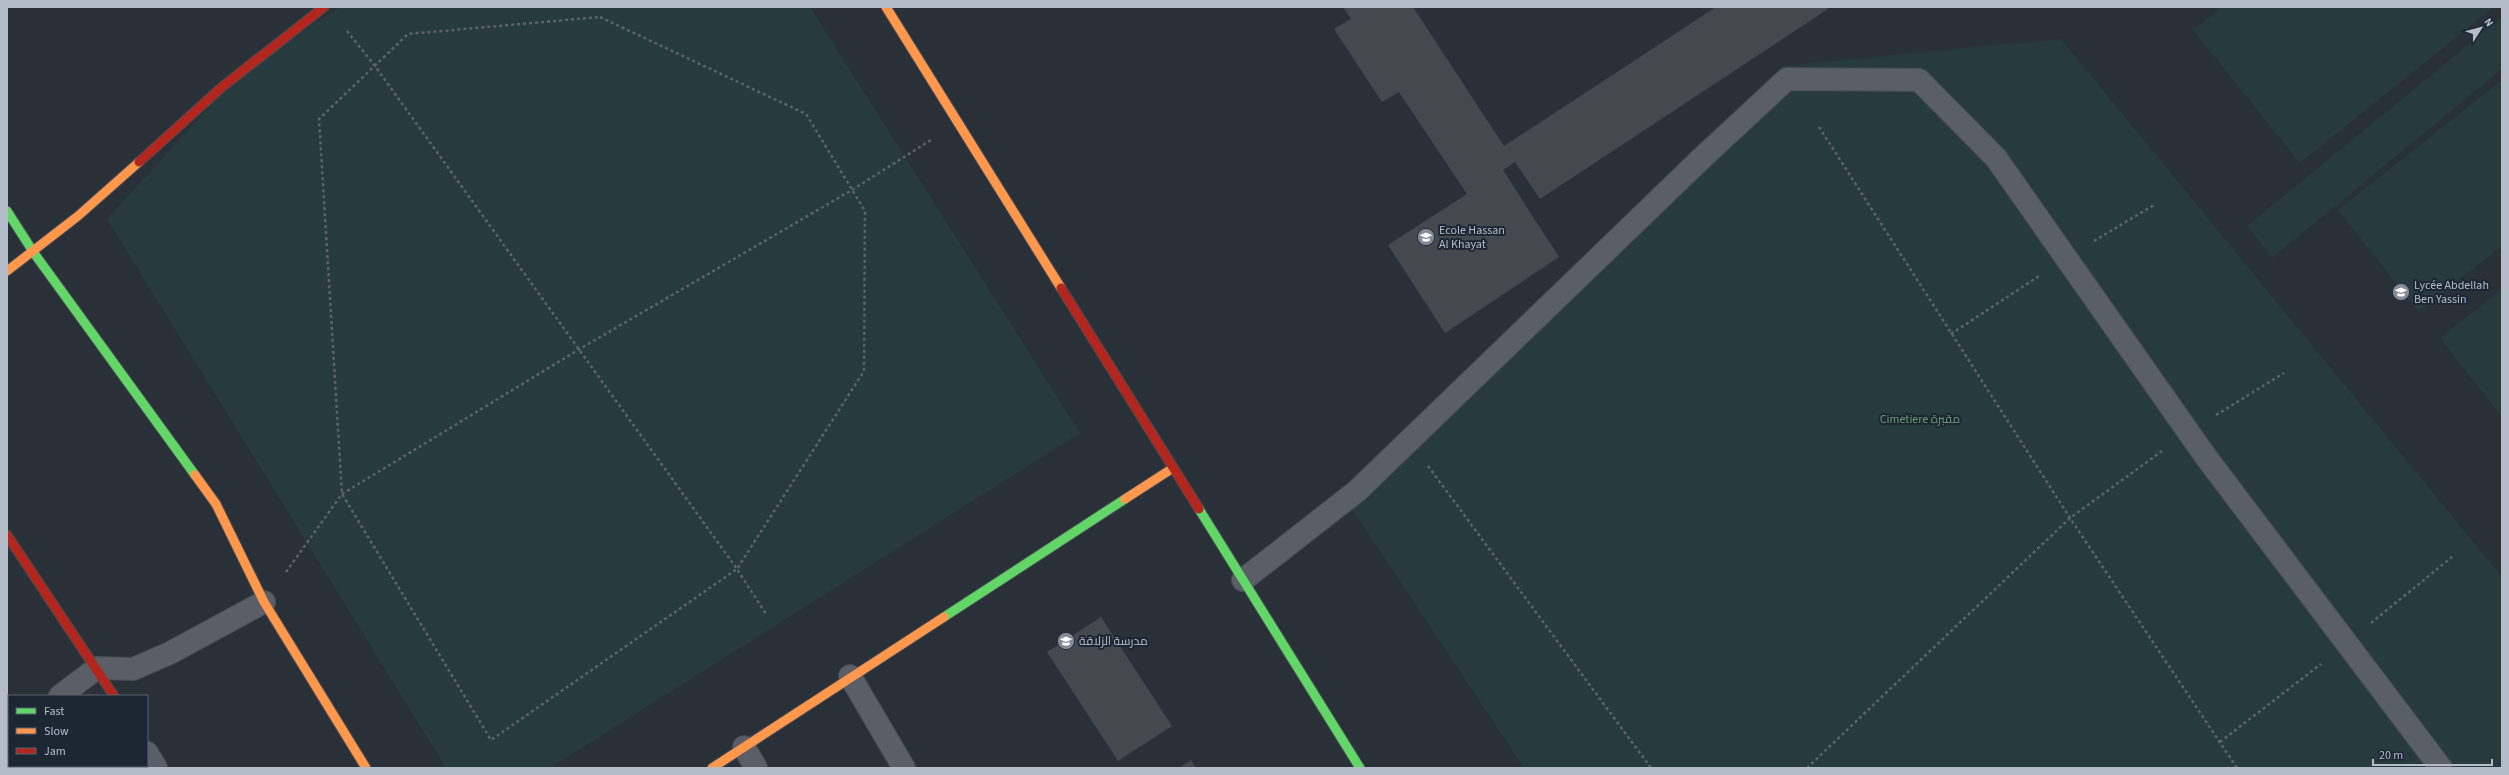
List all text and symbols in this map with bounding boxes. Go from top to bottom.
north arrow [2461,8,2501,48]
text: N [2480,15,2497,30]
place label: Ecole Hassan Al Khayat [1439,222,1505,253]
school or university icon: Ecole Hassan Al Khayat [1416,227,1436,247]
place label: Lycée Abdellah Ben Yassin [2414,277,2489,308]
school or university icon: Lycée Abdellah Ben Yassin [2391,282,2411,302]
park label: Cimetiere مقبرة [1880,411,1960,428]
school or university icon: مدرسة الزلاقة [1056,631,1076,651]
place label: مدرسة الزلاقة [1079,633,1148,650]
legend [8,695,148,767]
text: Fast [44,703,64,720]
text: Slow [44,723,69,740]
scale bar [2373,741,2492,767]
text: Jam [44,743,66,760]
text: 20 m [2379,747,2403,764]

